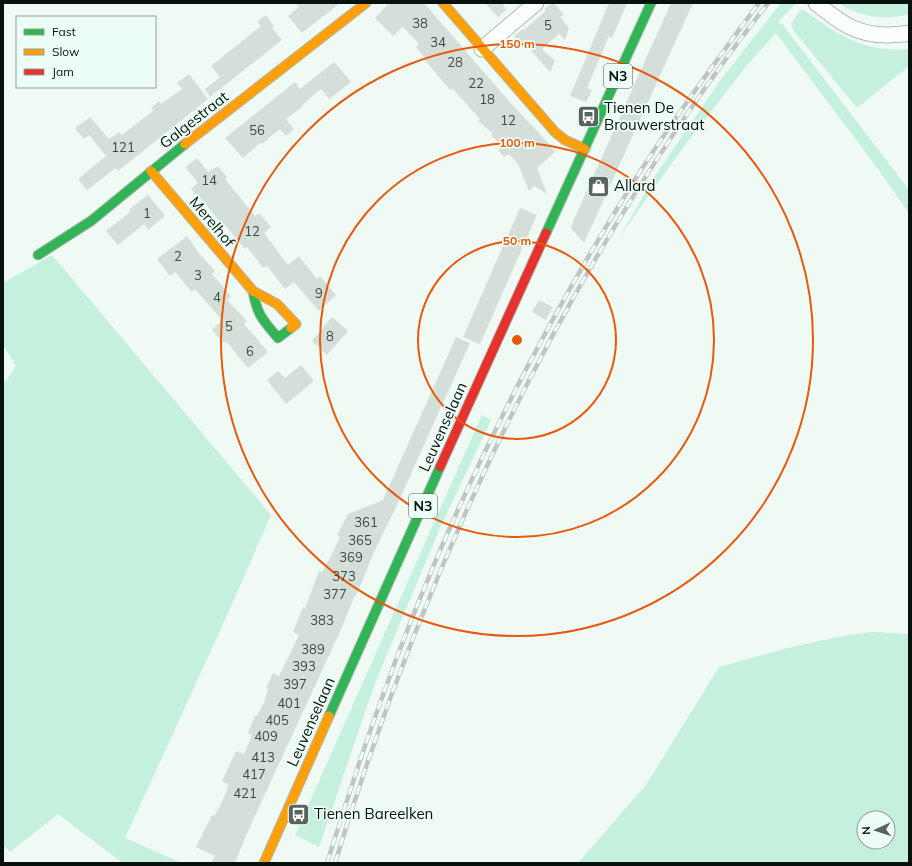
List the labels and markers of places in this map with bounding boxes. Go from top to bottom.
place label: Tienen De Brouwerstraat [604,98,704,134]
bus stop icon: Tienen De Brouwerstraat [575,104,601,130]
shop icon: Allard [586,173,612,199]
place label: Allard [614,176,656,195]
centre of rings [510,333,524,347]
bus stop icon: Tienen Bareelken [286,801,312,827]
place label: Tienen Bareelken [314,804,433,823]

